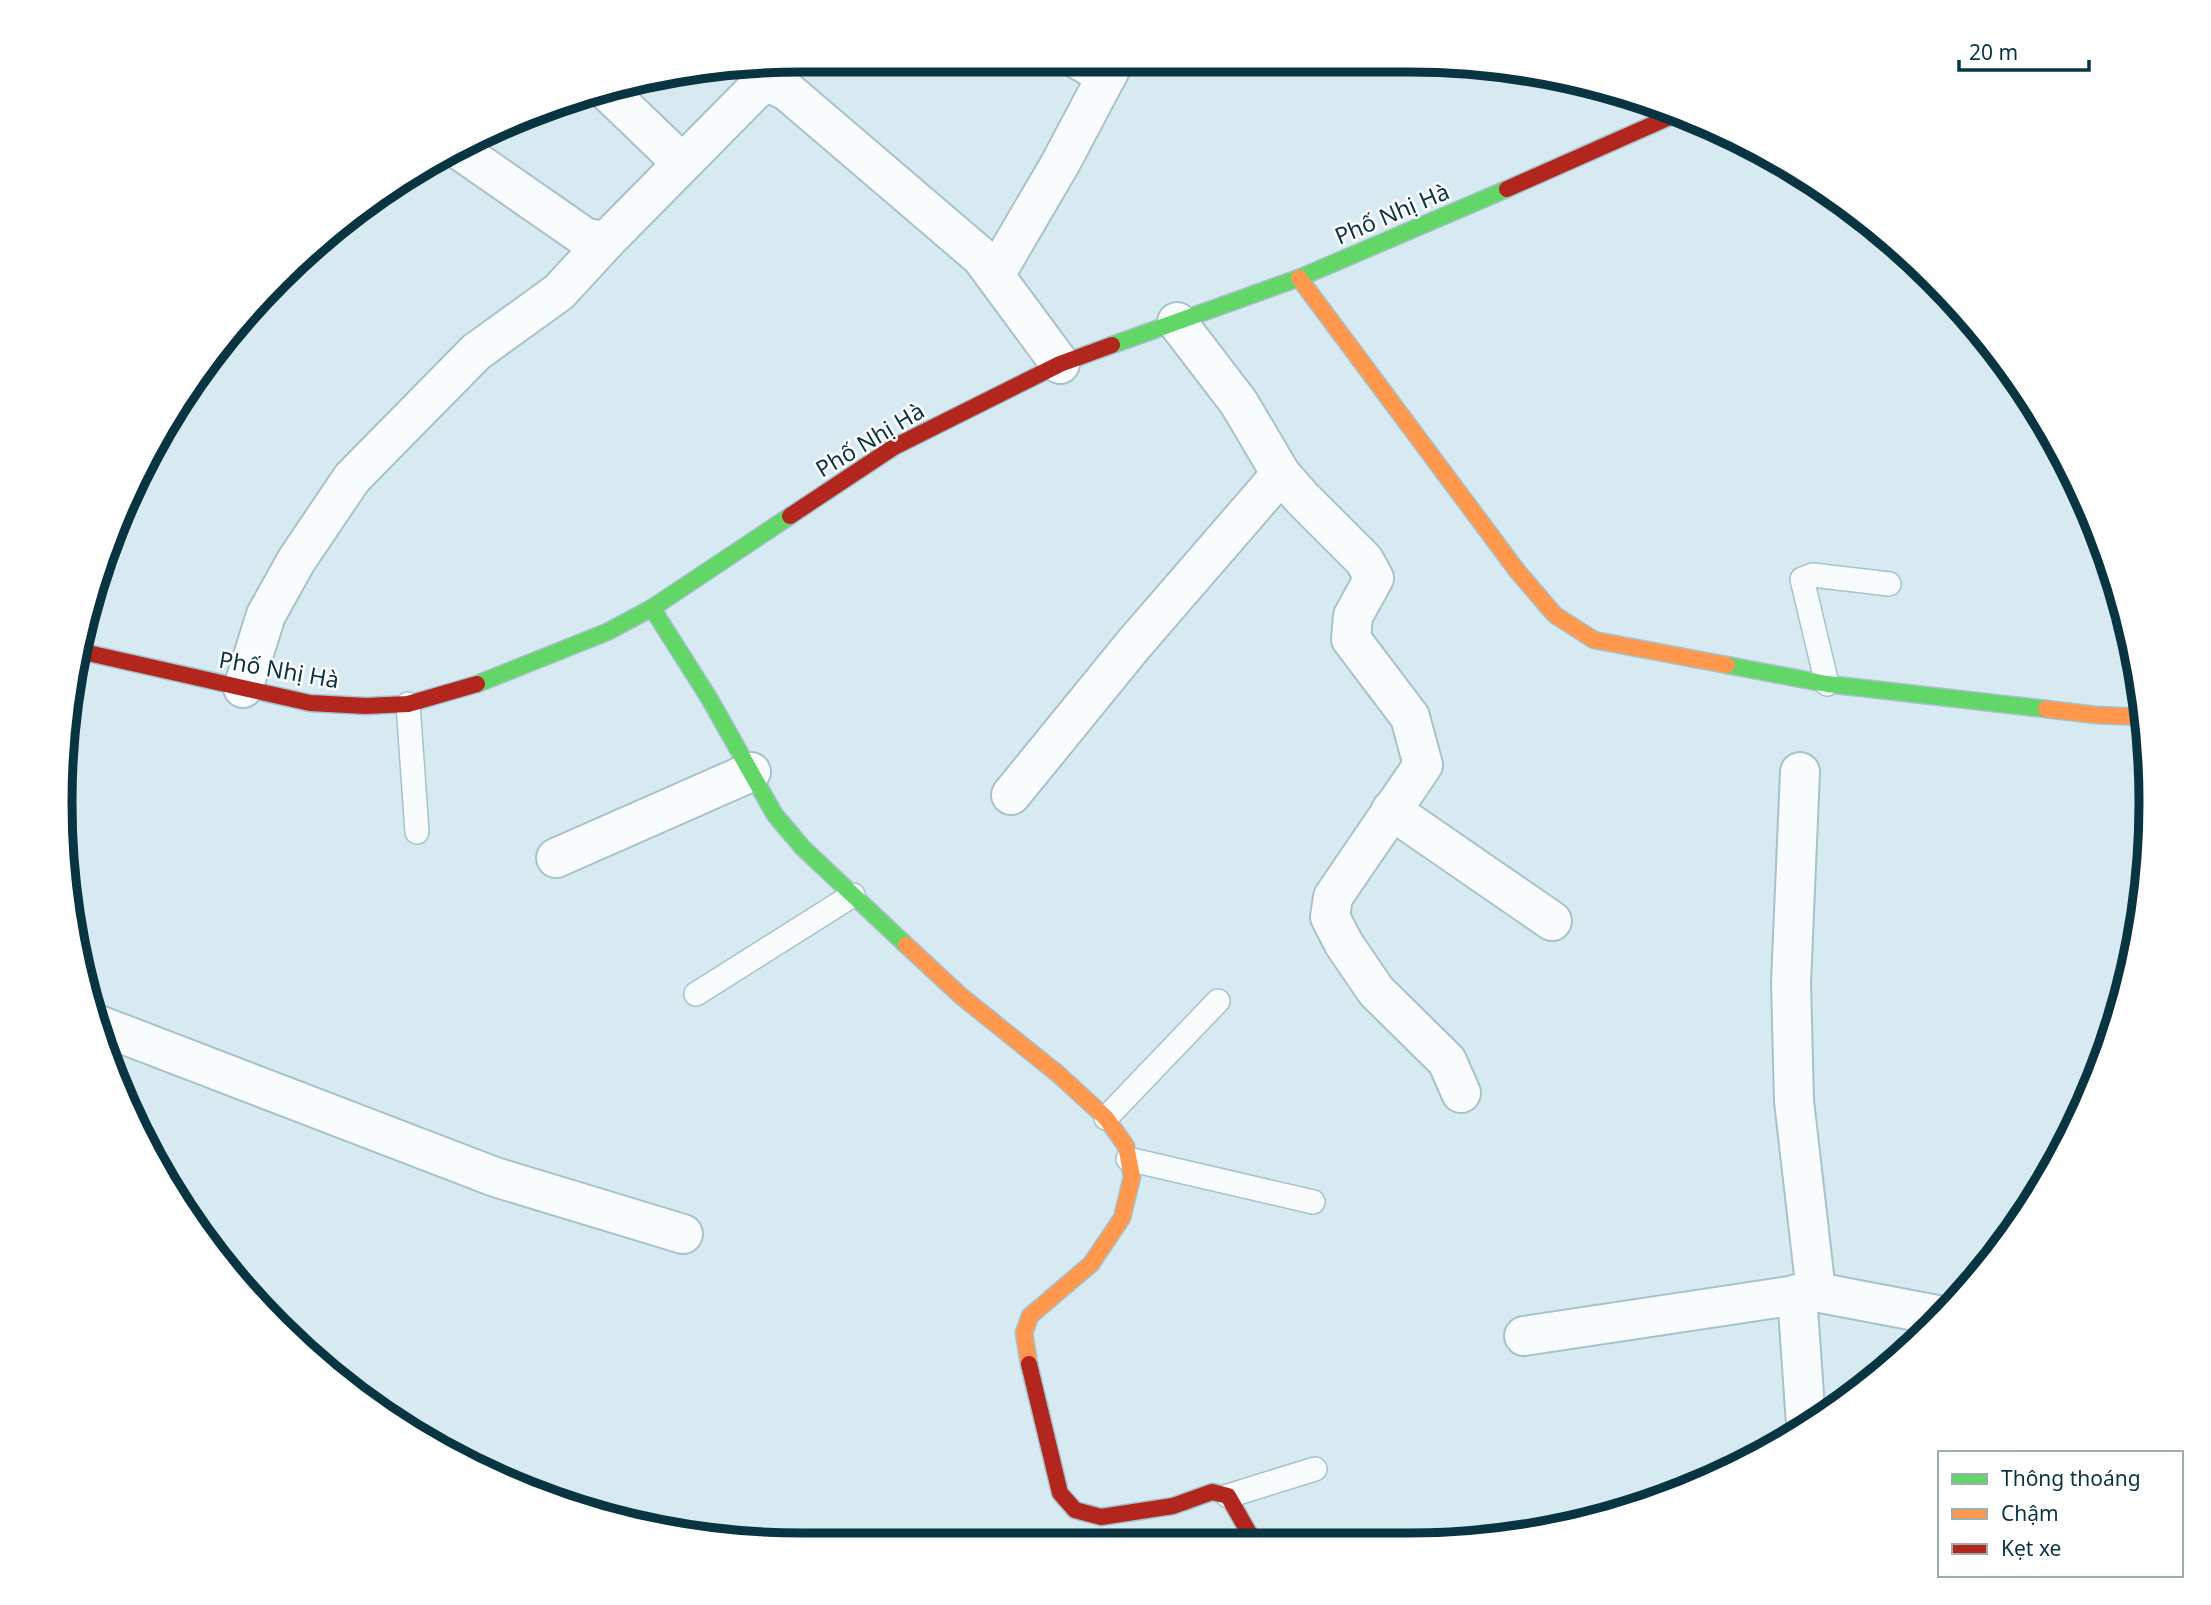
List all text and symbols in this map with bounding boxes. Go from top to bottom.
scale bar [1959,28,2088,72]
text: 20 m [1969,38,2018,66]
street label: Phố Nhị Hà [1329,175,1454,252]
street label: Phố Nhị Hà [809,394,930,484]
street label: Phố Nhị Hà [217,643,342,695]
legend [1938,1451,2183,1577]
text: Thông thoáng [2001,1464,2141,1492]
text: Chậm [2001,1499,2059,1527]
text: Kẹt xe [2001,1534,2061,1562]

